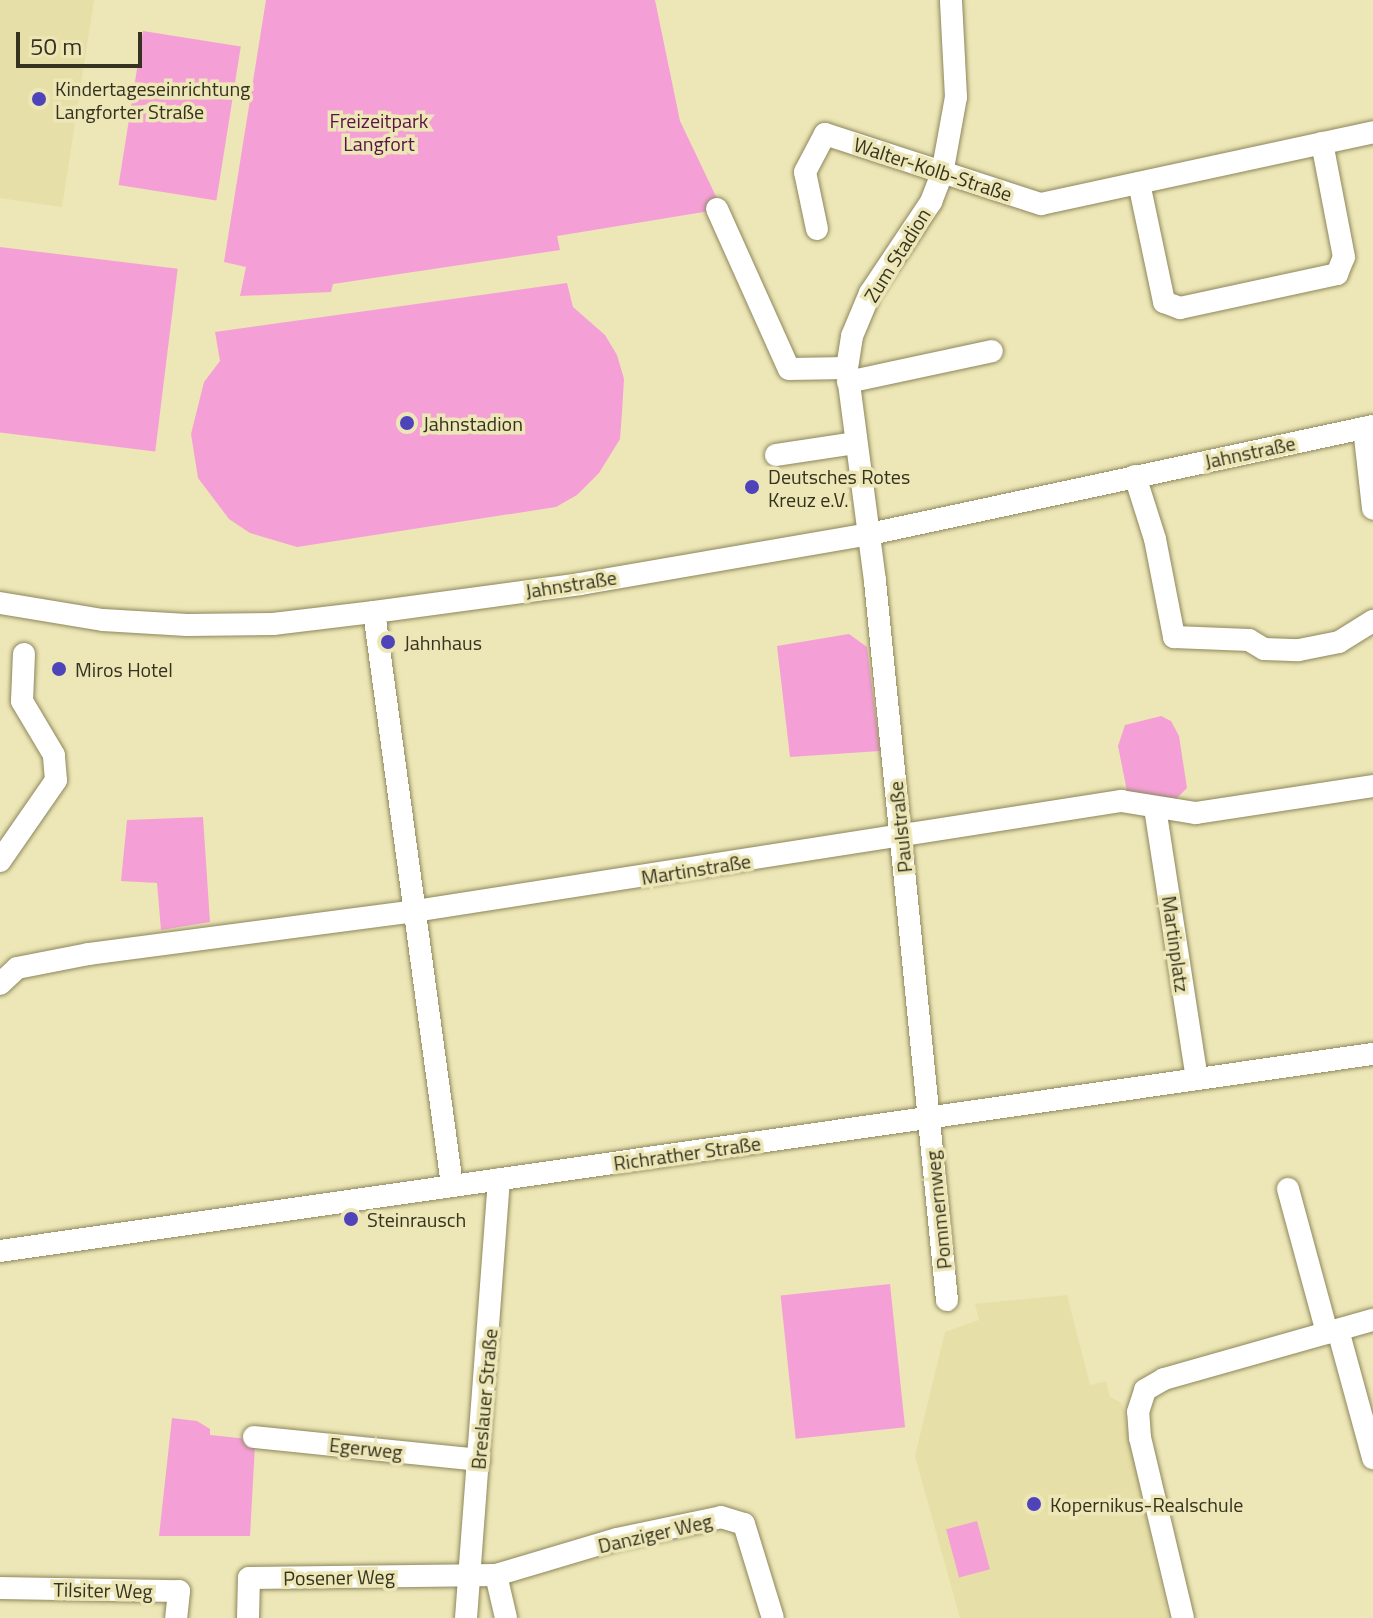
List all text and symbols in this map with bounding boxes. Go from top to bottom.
scale bar [20,16,146,66]
text: 50 m [30,28,82,64]
place label: Kindertageseinrichtung Langforter Straße [55,76,250,123]
marker: Kindertageseinrichtung Langforter Straße [30,90,48,108]
park label: Freizeitpark Langfort [330,109,428,156]
street label: Walter-Kolb-Straße [851,132,1015,206]
street label: Zum Stadion [859,204,935,306]
place label: Jahnstadion [423,411,523,435]
marker: Jahnstadion [398,414,416,432]
street label: Jahnstraße [1202,431,1298,473]
place label: Deutsches Rotes Kreuz e.V. [768,464,910,511]
marker: Deutsches Rotes Kreuz e.V. [743,478,761,496]
street label: Jahnstraße [524,565,618,603]
place label: Jahnhaus [404,630,482,654]
marker: Jahnhaus [379,633,397,651]
place label: Miros Hotel [75,657,173,681]
marker: Miros Hotel [50,660,68,678]
street label: Paulstraße [883,780,917,874]
street label: Martinstraße [639,848,753,890]
street label: Martinplatz [1157,894,1195,994]
street label: Richrather Straße [612,1131,762,1175]
street label: Pommernweg [920,1150,956,1270]
place label: Steinrausch [367,1207,466,1231]
marker: Steinrausch [342,1210,360,1228]
street label: Breslauer Straße [466,1328,502,1470]
street label: Egerweg [328,1432,404,1464]
place label: Kopernikus-Realschule [1050,1492,1243,1516]
marker: Kopernikus-Realschule [1025,1495,1043,1513]
street label: Danziger Weg [596,1508,714,1558]
street label: Posener Weg [283,1564,395,1590]
street label: Tilsiter Weg [53,1577,153,1603]

